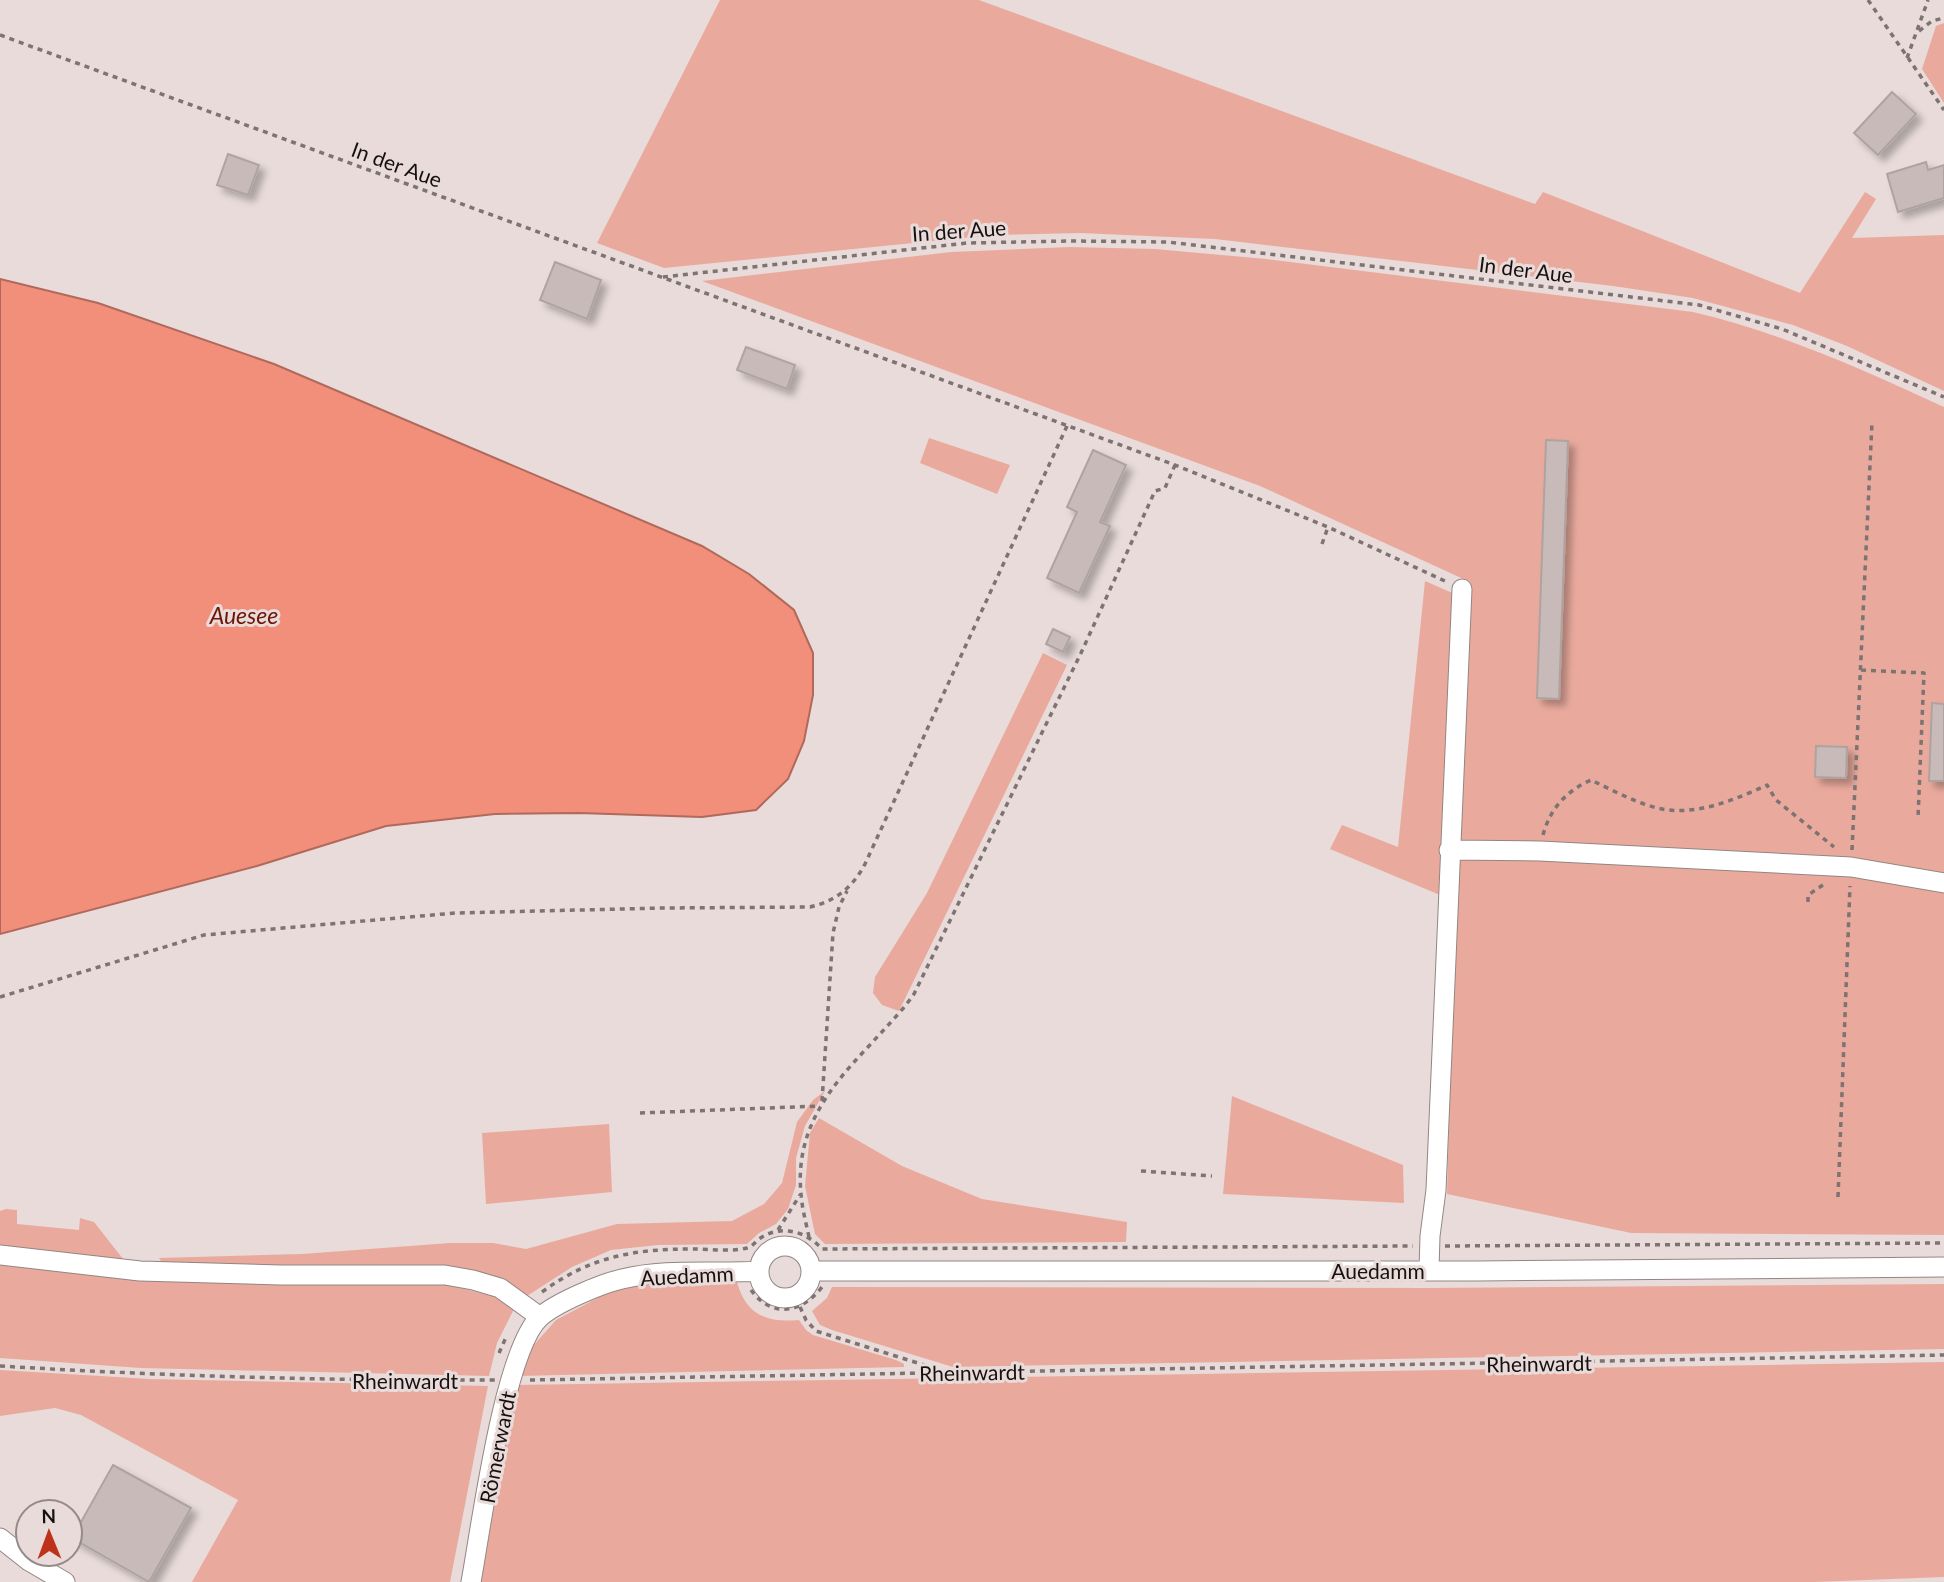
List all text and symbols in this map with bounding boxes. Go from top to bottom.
street label: In der Aue [348,136,446,192]
street label: In der Aue [911,214,1007,246]
street label: In der Aue [1478,251,1574,287]
water label: Auesee [209,601,278,629]
street label: Auedamm [1331,1258,1425,1283]
street label: Auedamm [640,1260,734,1290]
street label: Rheinwardt [1486,1350,1593,1376]
street label: Rheinwardt [919,1359,1026,1385]
street label: Rheinwardt [352,1368,458,1393]
street label: Römerwardt [474,1388,520,1505]
north arrow [14,1498,84,1568]
text: N [41,1504,56,1527]

